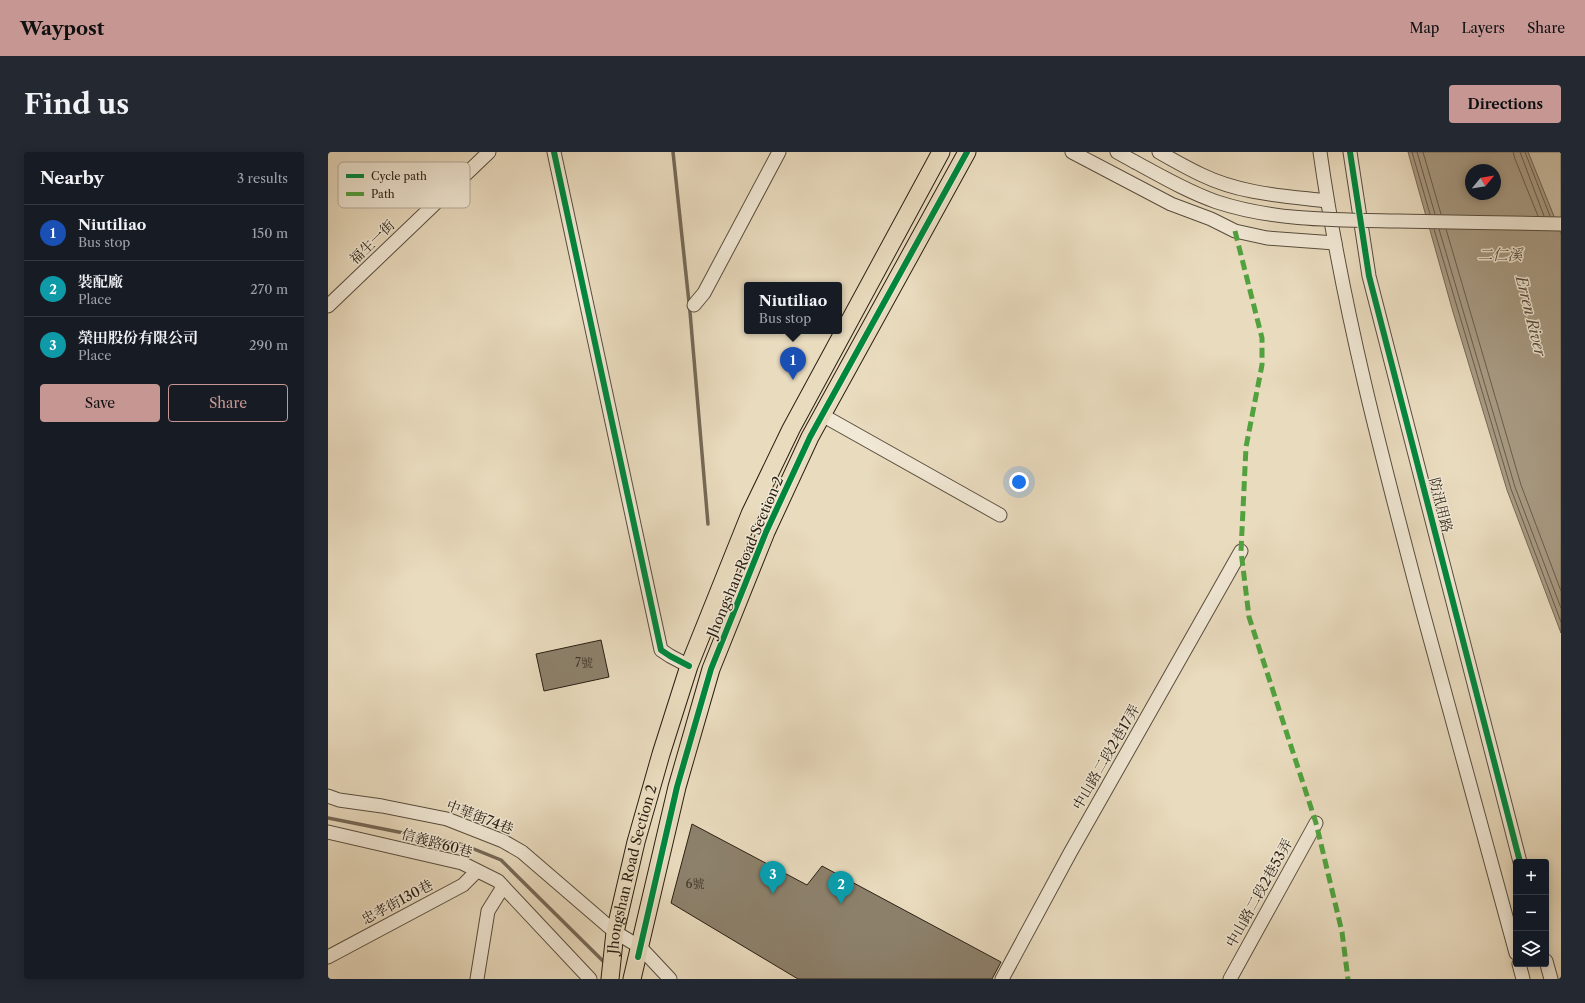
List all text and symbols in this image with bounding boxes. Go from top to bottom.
text: Waypost [20,17,104,40]
text: Map [1409,19,1439,37]
text: Layers [1461,19,1505,37]
text: Share [1527,19,1565,37]
button: Directions [1449,85,1561,123]
text: Find us [24,87,129,121]
legend [338,162,470,208]
north arrow [1465,164,1501,200]
text: Nearby [40,168,104,188]
text: Cycle path [371,169,427,183]
text: 3 results [237,170,288,186]
text: Path [371,187,395,201]
text: Niutiliao [78,215,146,234]
street label: 福生一街 [346,216,398,268]
text: 1 [50,225,56,241]
text: 150 m [252,225,288,241]
text: Bus stop [78,234,130,250]
water label: 二仁溪 [1477,245,1524,264]
text: 裝配廠 [78,272,123,291]
water label: Erren River [1512,273,1550,359]
text: 2 [49,281,57,297]
text: 270 m [250,281,288,297]
popup [744,282,842,334]
text: Place [78,291,111,307]
text: Niutiliao [759,291,827,310]
text: Bus stop [759,310,811,326]
text: 榮田股份有限公司 [78,328,198,347]
text: 3 [49,337,57,353]
text: 290 m [249,337,288,353]
text: Place [78,347,111,363]
pin: 1 [780,347,806,380]
button: Save [40,384,160,422]
button: Share [168,384,288,422]
your location [1009,472,1029,492]
street label: Jhongshan Road Section 2 [702,474,787,642]
street label: 防汛用路 [1425,476,1457,534]
house number: 7號 [575,655,593,670]
street label: 中山路二段2巷17弄 [1068,701,1144,813]
street label: Jhongshan Road Section 2 [603,783,661,957]
street label: 中華街74巷 [444,796,516,838]
street label: 信義路60巷 [399,825,475,861]
street label: 中山路二段2巷53弄 [1222,836,1296,950]
map controls [1513,859,1549,967]
button: + [1513,859,1549,895]
pin: 3 [760,861,786,894]
pin: 2 [828,871,854,904]
street label: 忠孝街130巷 [358,876,436,928]
house number: 6號 [685,876,705,891]
button: − [1513,895,1549,931]
button: layers [1513,931,1549,967]

